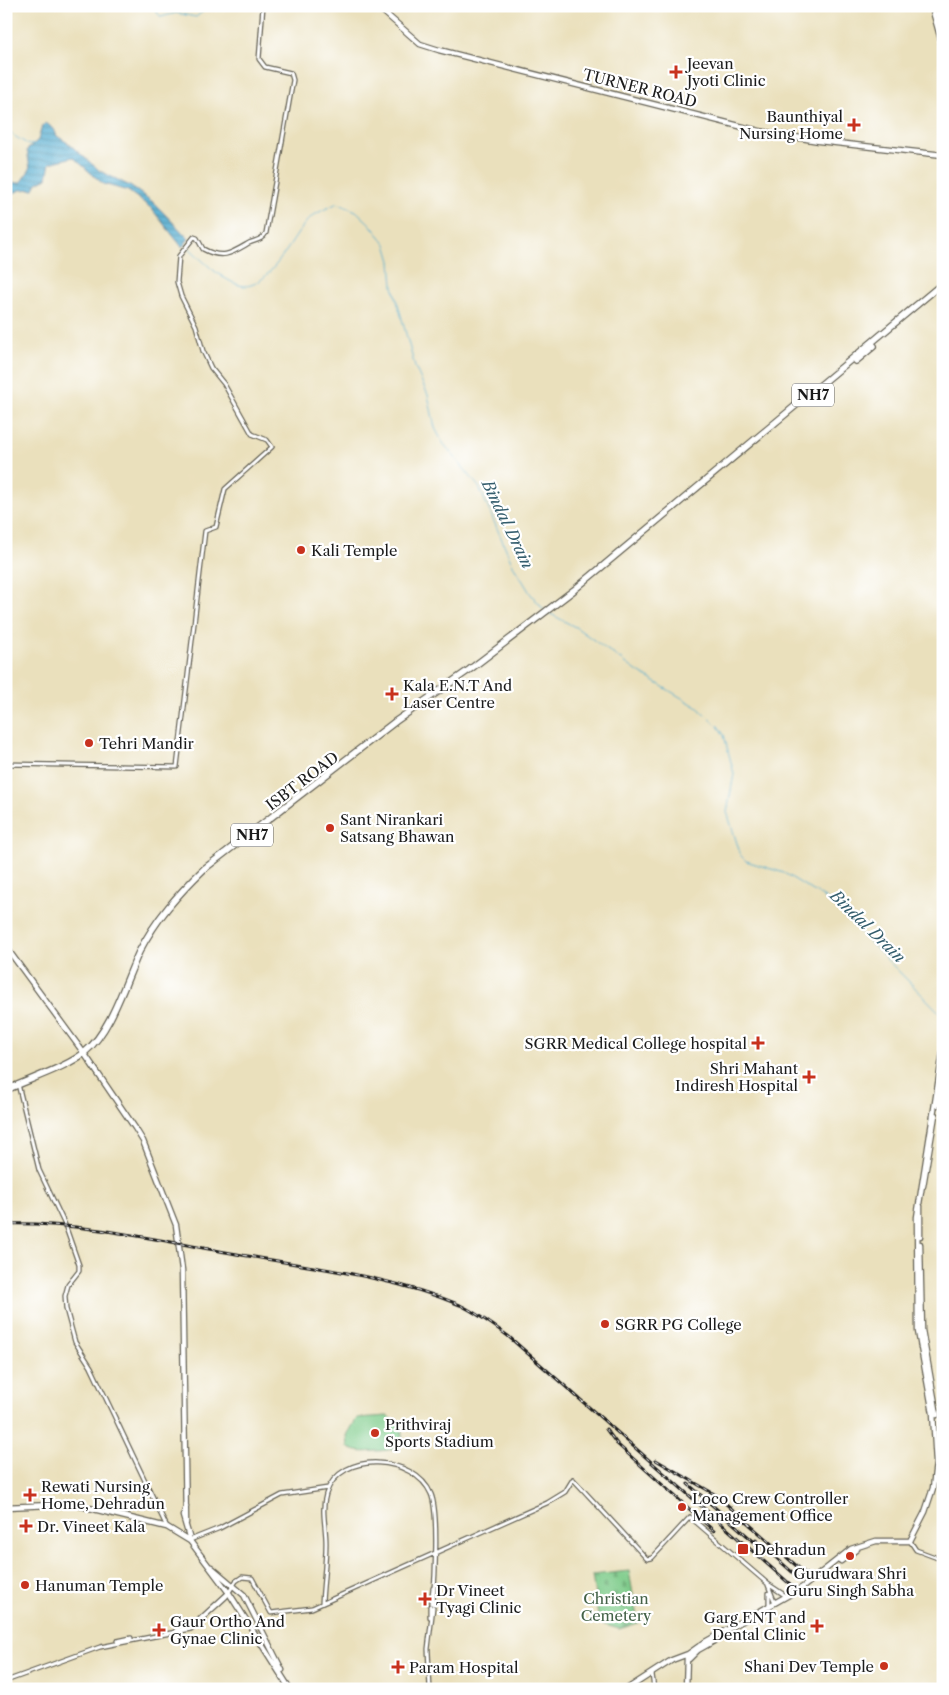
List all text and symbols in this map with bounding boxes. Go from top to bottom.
place label: Jeevan Jyoti Clinic [685,54,766,90]
street label: TURNER ROAD [581,65,699,111]
marker: Jeevan Jyoti Clinic [669,65,683,79]
place label: Baunthiyal Nursing Home [739,107,844,143]
marker: Baunthiyal Nursing Home [847,118,861,132]
road number: NH7 [792,384,834,406]
water label: Bindal Drain [477,474,538,572]
place label: Kali Temple [311,541,397,560]
marker: Kali Temple [295,544,307,556]
place label: Kala E.N.T And Laser Centre [403,676,512,712]
marker: Kala E.N.T And Laser Centre [385,687,399,701]
place label: Tehri Mandir [99,734,194,753]
marker: Tehri Mandir [83,737,95,749]
street label: ISBT ROAD [262,748,342,814]
place label: Sant Nirankari Satsang Bhawan [340,810,455,846]
marker: Sant Nirankari Satsang Bhawan [324,822,336,834]
road number: NH7 [231,824,273,846]
water label: Bindal Drain [825,884,910,967]
place label: SGRR Medical College hospital [525,1034,748,1053]
marker: SGRR Medical College hospital [751,1036,765,1050]
place label: Shri Mahant Indiresh Hospital [675,1059,799,1095]
marker: Shri Mahant Indiresh Hospital [802,1070,816,1084]
place label: SGRR PG College [615,1315,742,1334]
marker: SGRR PG College [599,1318,611,1330]
place label: Prithviraj Sports Stadium [385,1415,494,1451]
marker: Prithviraj Sports Stadium [369,1427,381,1439]
place label: Rewati Nursing Home, Dehradun [41,1477,165,1513]
marker: Rewati Nursing Home, Dehradun [23,1488,37,1502]
place label: Loco Crew Controller Management Office [692,1489,849,1525]
marker: Loco Crew Controller Management Office [676,1501,688,1513]
place label: Dr. Vineet Kala [37,1517,145,1536]
marker: Dr. Vineet Kala [19,1519,33,1533]
place label: Dehradun [754,1540,826,1559]
marker: Dehradun [736,1542,750,1556]
marker: Gurudwara Shri Guru Singh Sabha [844,1550,856,1562]
place label: Gurudwara Shri Guru Singh Sabha [786,1564,914,1600]
place label: Hanuman Temple [35,1576,163,1595]
marker: Hanuman Temple [19,1579,31,1591]
place label: Dr Vineet Tyagi Clinic [436,1581,522,1617]
park label: Christian Cemetery [581,1589,652,1625]
marker: Dr Vineet Tyagi Clinic [418,1592,432,1606]
place label: Garg ENT and Dental Clinic [704,1608,806,1644]
place label: Gaur Ortho And Gynae Clinic [170,1612,285,1648]
marker: Garg ENT and Dental Clinic [810,1619,824,1633]
marker: Gaur Ortho And Gynae Clinic [152,1623,166,1637]
place label: Shani Dev Temple [744,1657,874,1676]
place label: Param Hospital [409,1658,519,1677]
marker: Param Hospital [391,1660,405,1674]
marker: Shani Dev Temple [878,1660,890,1672]

